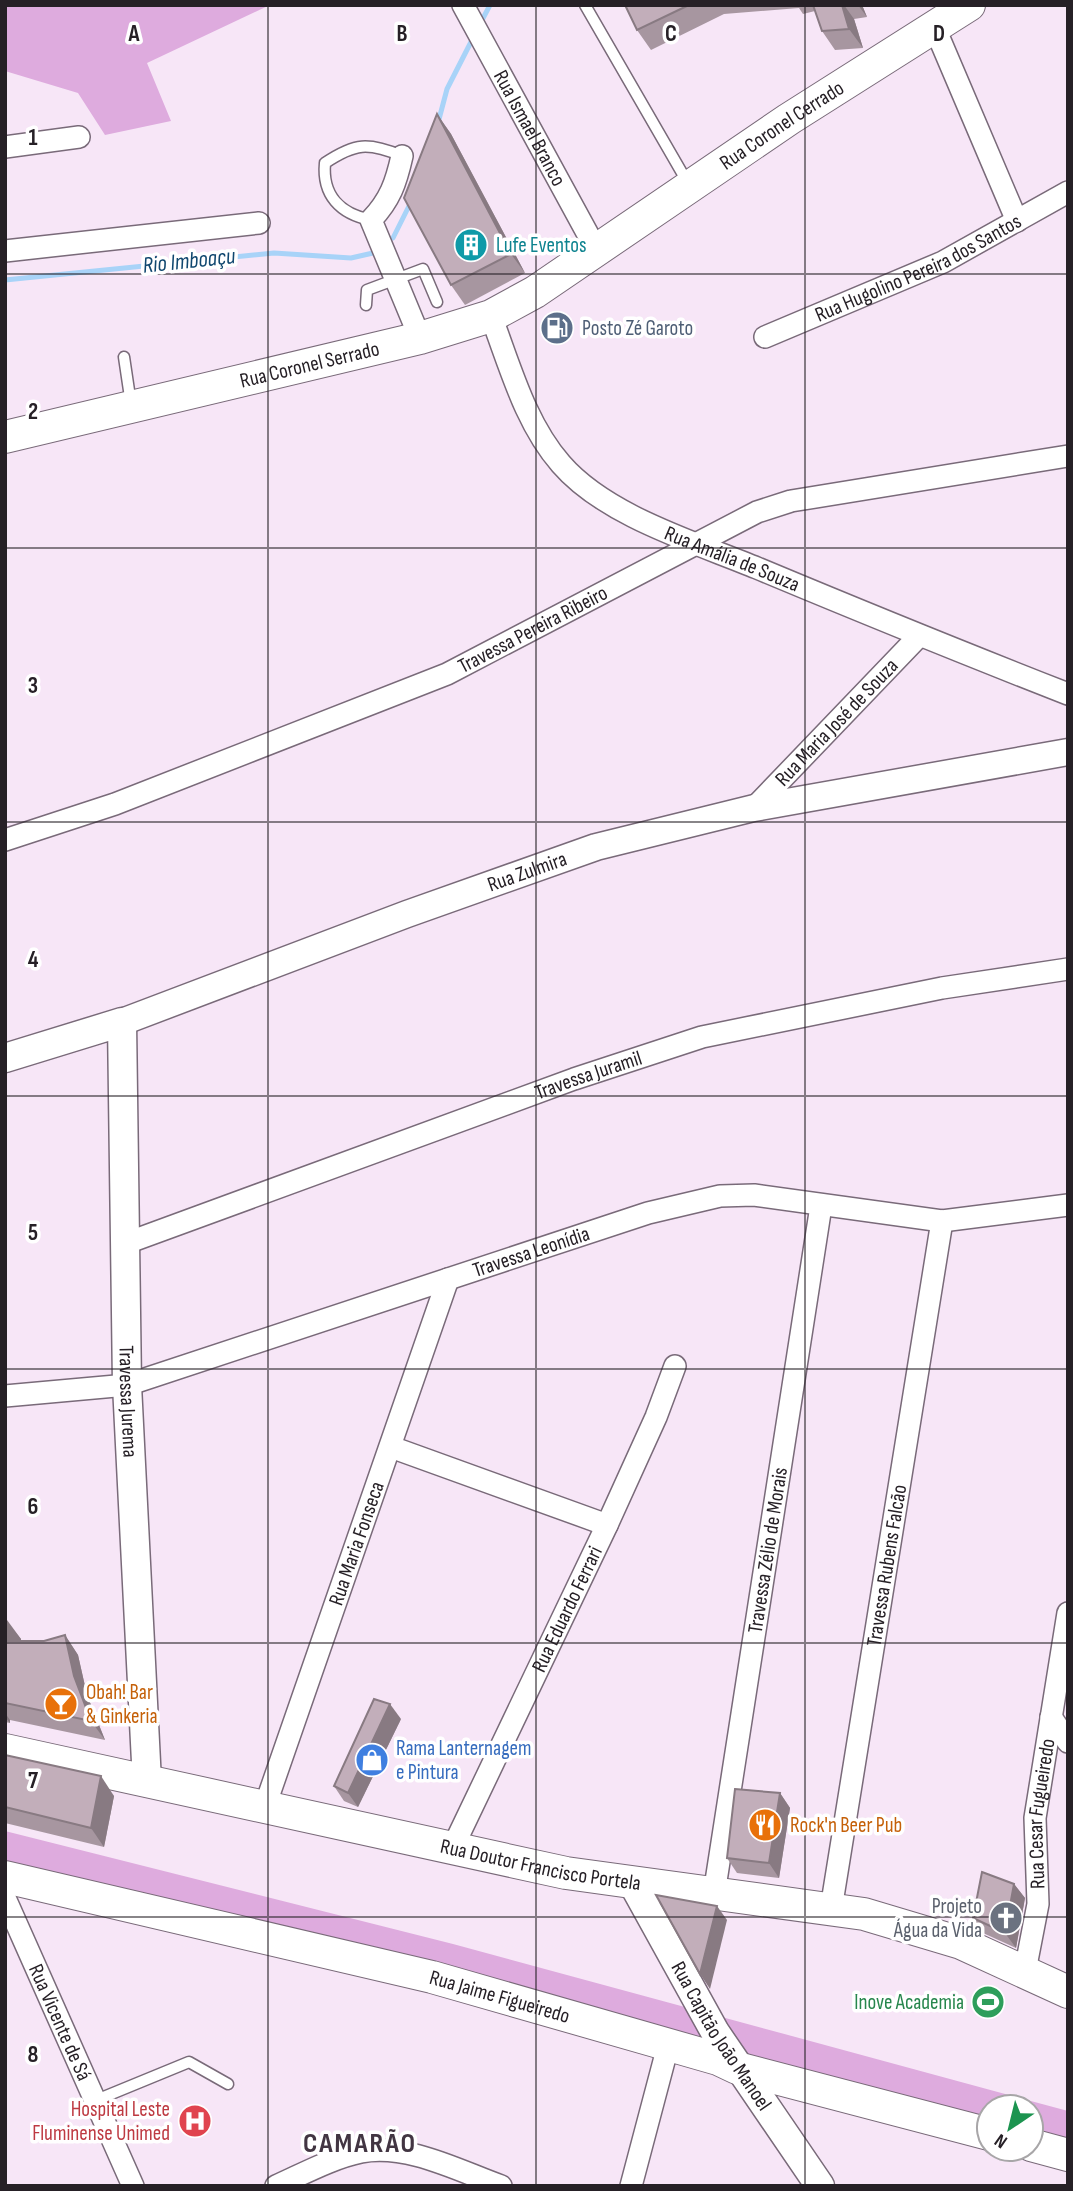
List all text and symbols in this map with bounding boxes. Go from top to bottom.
text: A [128,20,141,48]
text: B [397,20,408,48]
text: C [665,20,677,48]
text: D [933,20,945,48]
street label: Rua Ismael Branco [488,66,572,190]
street label: Rua Coronel Cerrado [715,75,848,175]
text: 1 [28,124,38,152]
street label: Rua Hugolino Pereira dos Santos [811,208,1025,327]
building icon: Lufe Eventos [452,226,490,264]
place label: Lufe Eventos [496,233,587,258]
water label: Rio Imboaçu [141,242,237,280]
fuel station icon: Posto Zé Garoto [538,309,576,347]
place label: Posto Zé Garoto [582,316,693,341]
street label: Rua Coronel Serrado [237,336,382,393]
text: 2 [28,398,38,426]
street label: Rua Amália de Souza [661,520,803,597]
street label: Travessa Pereira Ribeiro [454,580,612,678]
street label: Rua Maria José de Souza [770,653,903,791]
text: 3 [28,672,38,700]
street label: Rua Zulmira [484,846,570,897]
text: 4 [28,946,39,974]
street label: Travessa Juramil [531,1045,645,1105]
text: 5 [28,1219,38,1247]
street label: Travessa Leonídia [469,1221,593,1283]
street label: Travessa Jurema [114,1345,143,1458]
street label: Travessa Zélio de Morais [742,1466,793,1635]
street label: Rua Maria Fonseca [323,1478,389,1609]
street label: Travessa Rubens Falcão [861,1483,912,1648]
text: 6 [28,1493,38,1521]
street label: Rua Eduardo Ferrari [526,1542,608,1676]
place label: Obah! Bar & Ginkeria [86,1680,158,1729]
bar icon: Obah! Bar & Ginkeria [42,1685,80,1723]
place label: Rama Lanternagem e Pintura [396,1736,531,1785]
street label: Rua Cesar Fugueiredo [1023,1737,1060,1889]
shop icon: Rama Lanternagem e Pintura [353,1741,391,1779]
text: 7 [28,1767,38,1795]
restaurant icon: Rock'n Beer Pub [746,1806,784,1844]
place label: Rock'n Beer Pub [790,1813,902,1838]
street label: Rua Doutor Francisco Portela [438,1833,643,1896]
place label: Projeto Água da Vida [893,1894,982,1943]
church icon: Projeto Água da Vida [987,1899,1025,1937]
street label: Rua Capitão João Manoel [666,1957,777,2115]
street label: Rua Vicente de Sá [23,1960,97,2084]
street label: Rua Jaime Figueiredo [427,1964,573,2028]
sports icon: Inove Academia [969,1983,1007,2021]
place label: Inove Academia [854,1990,964,2015]
text: 8 [28,2041,39,2069]
north arrow [975,2093,1045,2163]
place label: Hospital Leste Fluminense Unimed [32,2097,170,2146]
hospital icon: Hospital Leste Fluminense Unimed [176,2102,214,2140]
district label: CAMARÃO [303,2127,417,2160]
text: N [990,2128,1012,2153]

